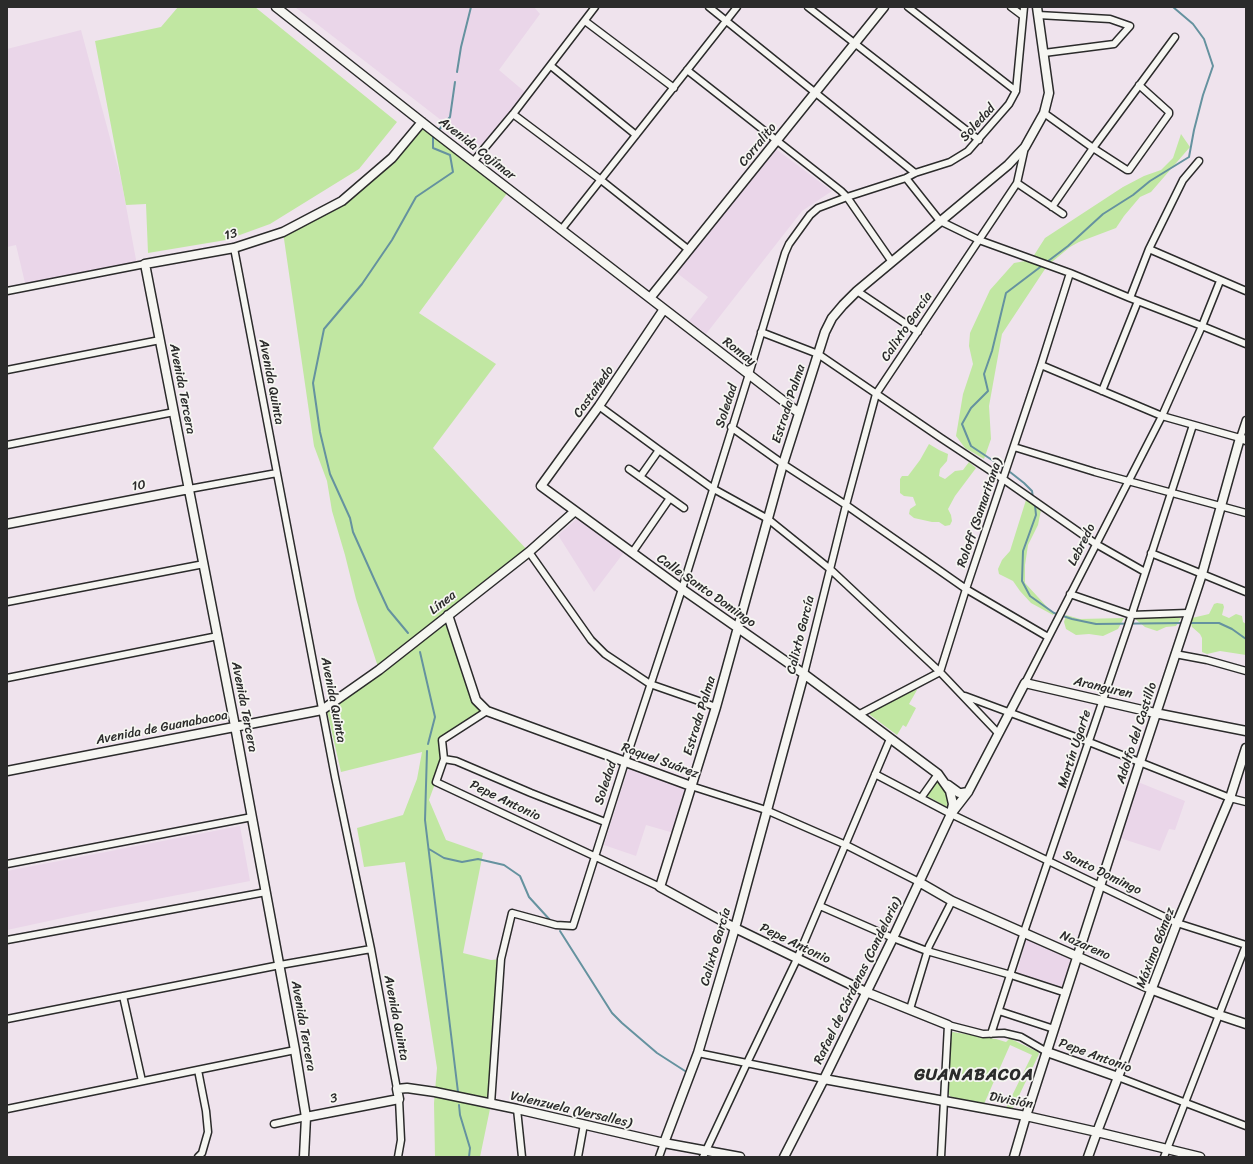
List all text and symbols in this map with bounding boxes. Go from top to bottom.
street label: Soledad [957,101,999,145]
street label: Avenida Cojímar [436,114,518,184]
street label: Corralito [736,120,780,170]
street label: 13 [223,226,239,244]
street label: Calixto García [878,289,936,365]
street label: Romay [719,334,759,370]
street label: Avenida Quinta [255,338,287,426]
street label: Avenida Tercera [166,343,198,435]
street label: Castañedo [571,363,617,421]
street label: Estrada Palma [769,363,809,445]
street label: Soledad [713,382,741,430]
street label: Roloff (Samaritana) [954,456,1006,570]
street label: 10 [131,477,147,495]
street label: Lebredo [1065,521,1099,569]
street label: Calle Santo Domingo [653,551,759,631]
street label: Línea [426,588,460,618]
street label: Calixto García [784,594,818,676]
street label: Avenida Quinta [317,656,349,744]
street label: Avenida Tercera [228,661,260,753]
street label: Estrada Palma [681,674,719,758]
street label: Aranguren [1072,674,1134,702]
street label: Adolfo del Castillo [1113,680,1161,786]
street label: Avenida de Guanabacoa [95,708,229,748]
street label: Martín Ugarte [1055,708,1095,790]
street label: Raquel Suárez [619,740,701,782]
street label: Soledad [592,759,620,807]
street label: Pepe Antonio [467,777,543,825]
street label: Santo Domingo [1060,847,1144,899]
street label: Rafael de Cárdenas (Candelaria) [811,895,905,1067]
street label: Calixto García [697,906,735,988]
street label: Máximo Gómez [1134,906,1178,990]
street label: Pepe Antonio [757,920,833,968]
street label: Nazareno [1057,928,1113,964]
street label: Avenida Quinta [380,974,412,1062]
street label: Avenida Tercera [287,979,319,1073]
street label: Pepe Antonio [1056,1036,1134,1076]
district label: GUANABACOA [914,1066,1034,1086]
street label: Valenzuela (Versalles) [509,1088,633,1132]
street label: División [988,1089,1034,1113]
street label: 3 [329,1091,339,1107]

